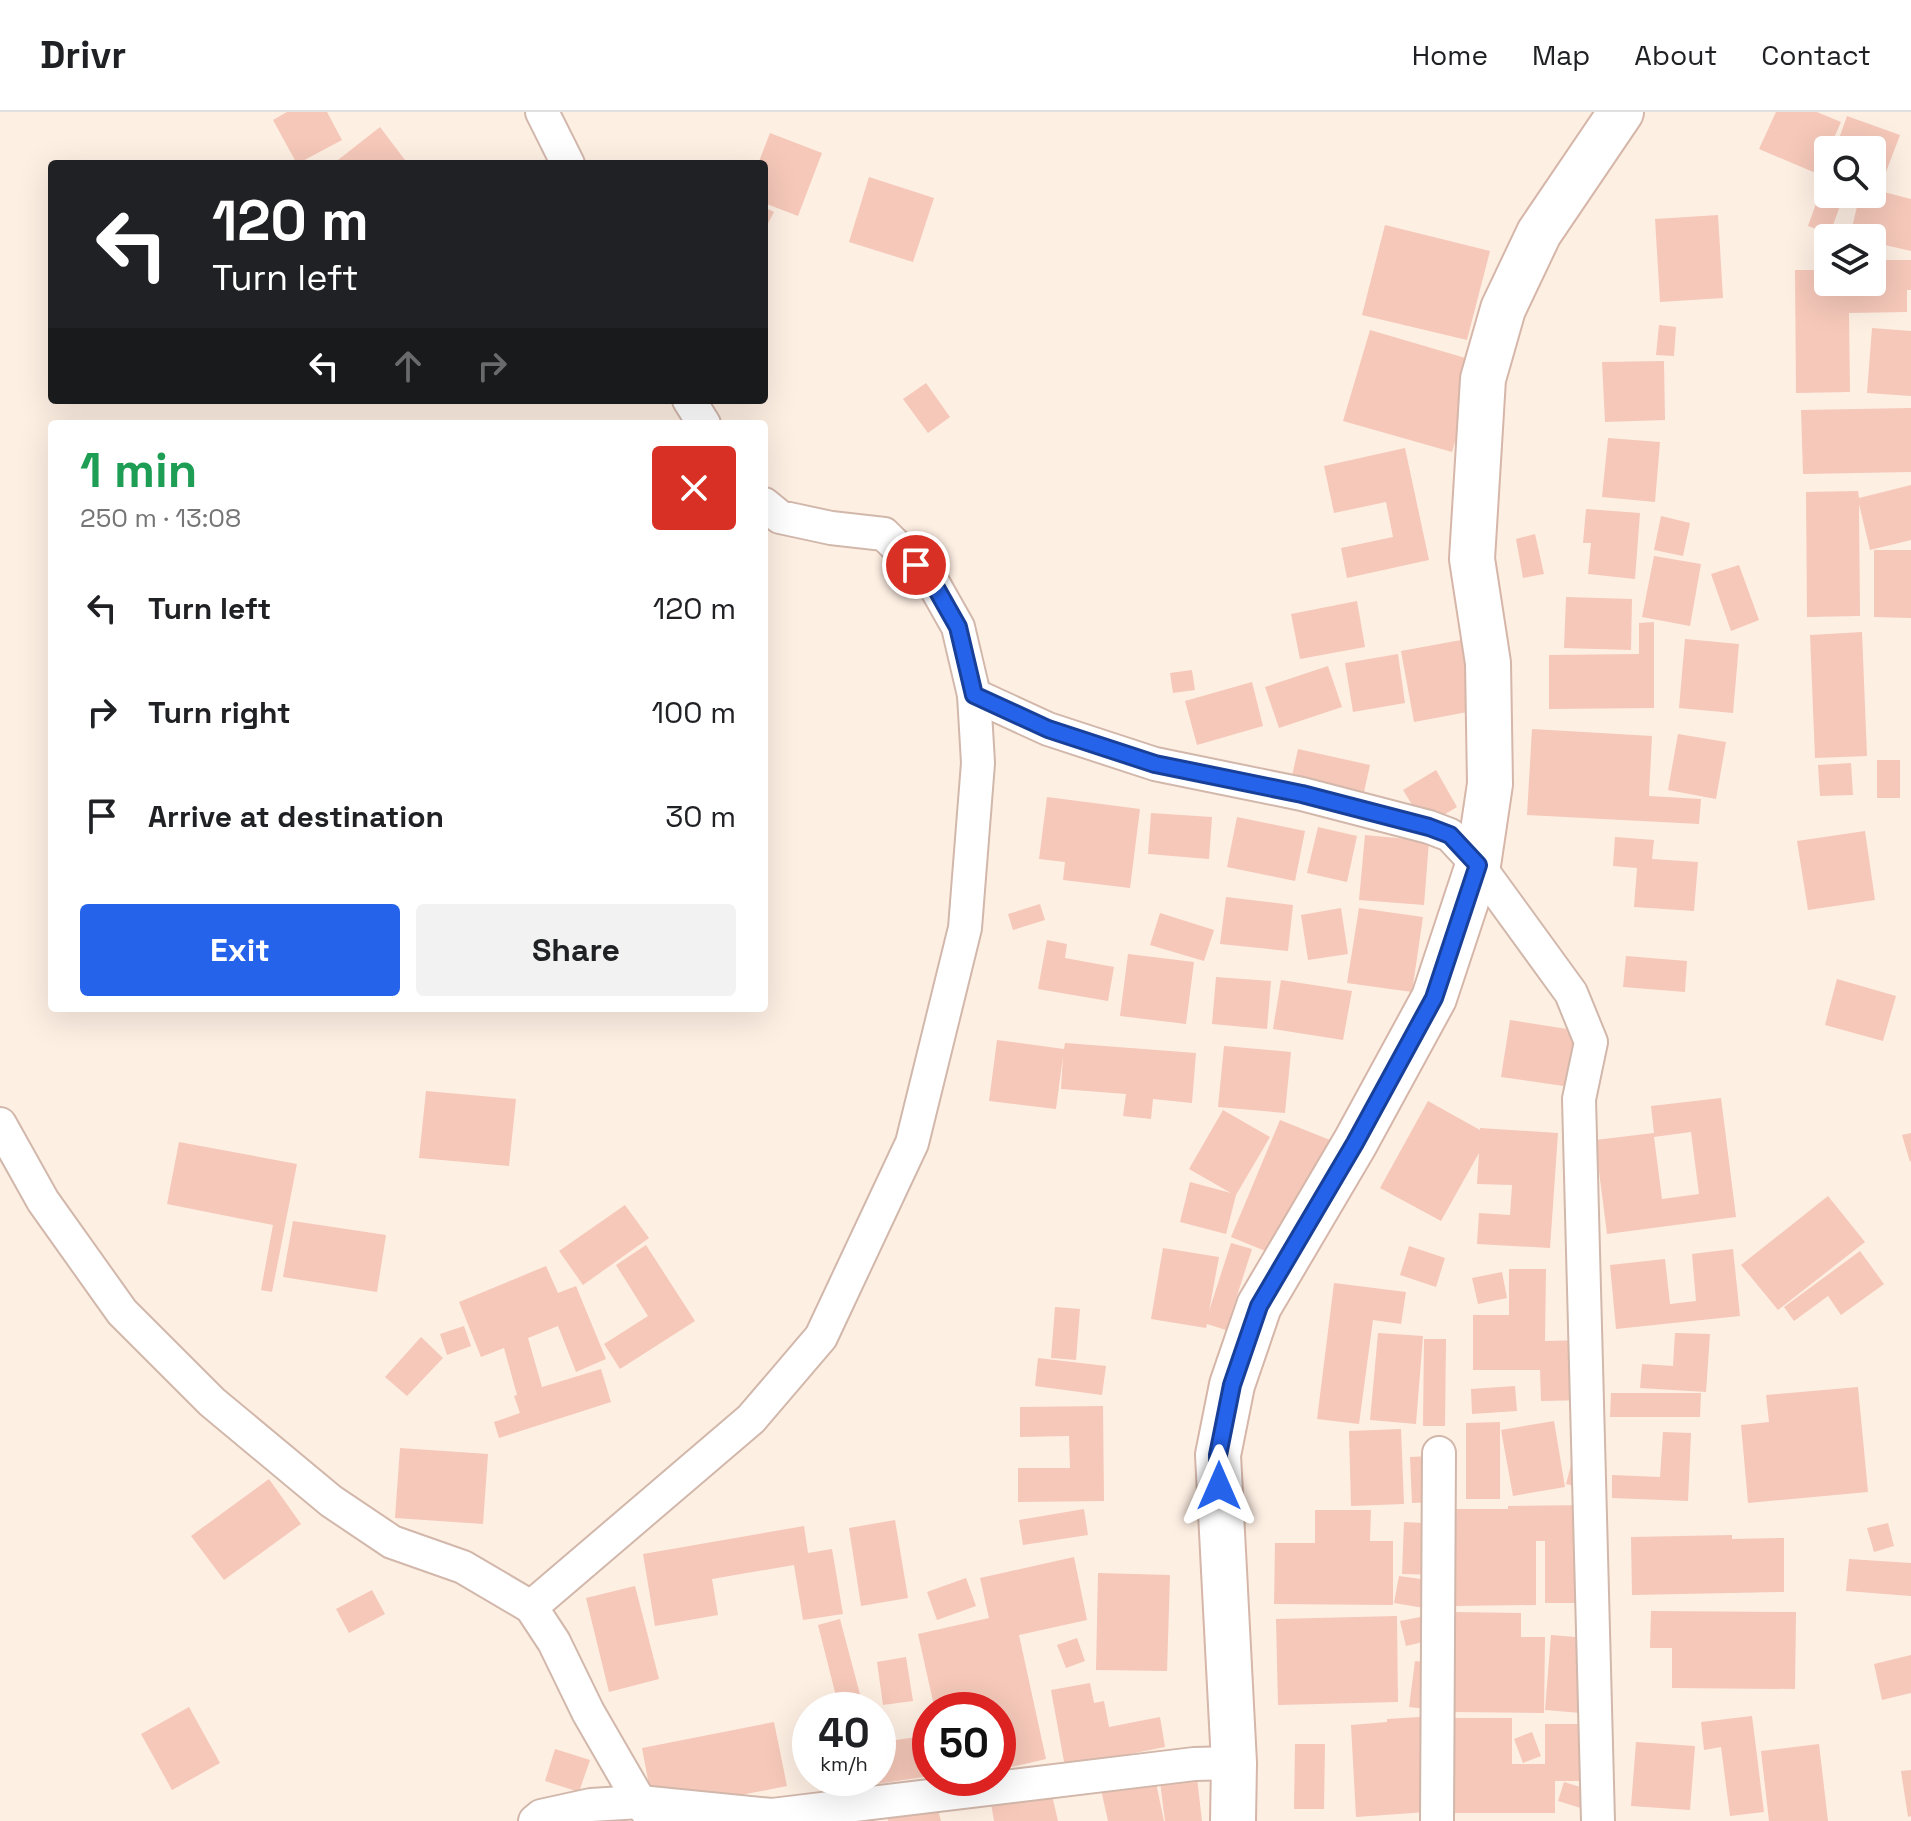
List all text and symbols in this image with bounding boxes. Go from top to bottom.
text: Drivr [40,31,126,79]
text: Home [1412,37,1488,73]
text: Map [1532,37,1590,73]
text: About [1634,37,1717,73]
text: Contact [1761,37,1871,73]
map controls [1814,136,1886,296]
button: search [1814,136,1886,208]
text: 120 m [212,185,369,256]
icon: left [80,192,184,296]
button: layers [1814,224,1886,296]
text: Turn left [212,255,359,301]
icon: left [302,344,346,388]
icon: ahead [386,344,430,388]
icon: right [470,344,514,388]
text: 1 min [80,440,197,501]
button: close [652,446,736,530]
text: 250 m · 13:08 [80,501,241,535]
pin [882,531,950,599]
icon: arrive [894,543,938,587]
icon: left [80,586,124,630]
text: Turn left [148,589,271,628]
text: 120 m [653,589,736,628]
icon: right [80,690,124,734]
text: Turn right [148,693,291,732]
text: 100 m [651,693,736,732]
icon: arrive [80,794,124,838]
text: Arrive at destination [148,797,444,836]
text: 30 m [665,797,736,836]
button: Exit [80,904,400,996]
button: Share [416,904,736,996]
position arrow [1177,1444,1261,1528]
speed limit sign: 50 [912,1692,1016,1796]
text: 40 [818,1708,870,1759]
text: km/h [820,1751,868,1777]

